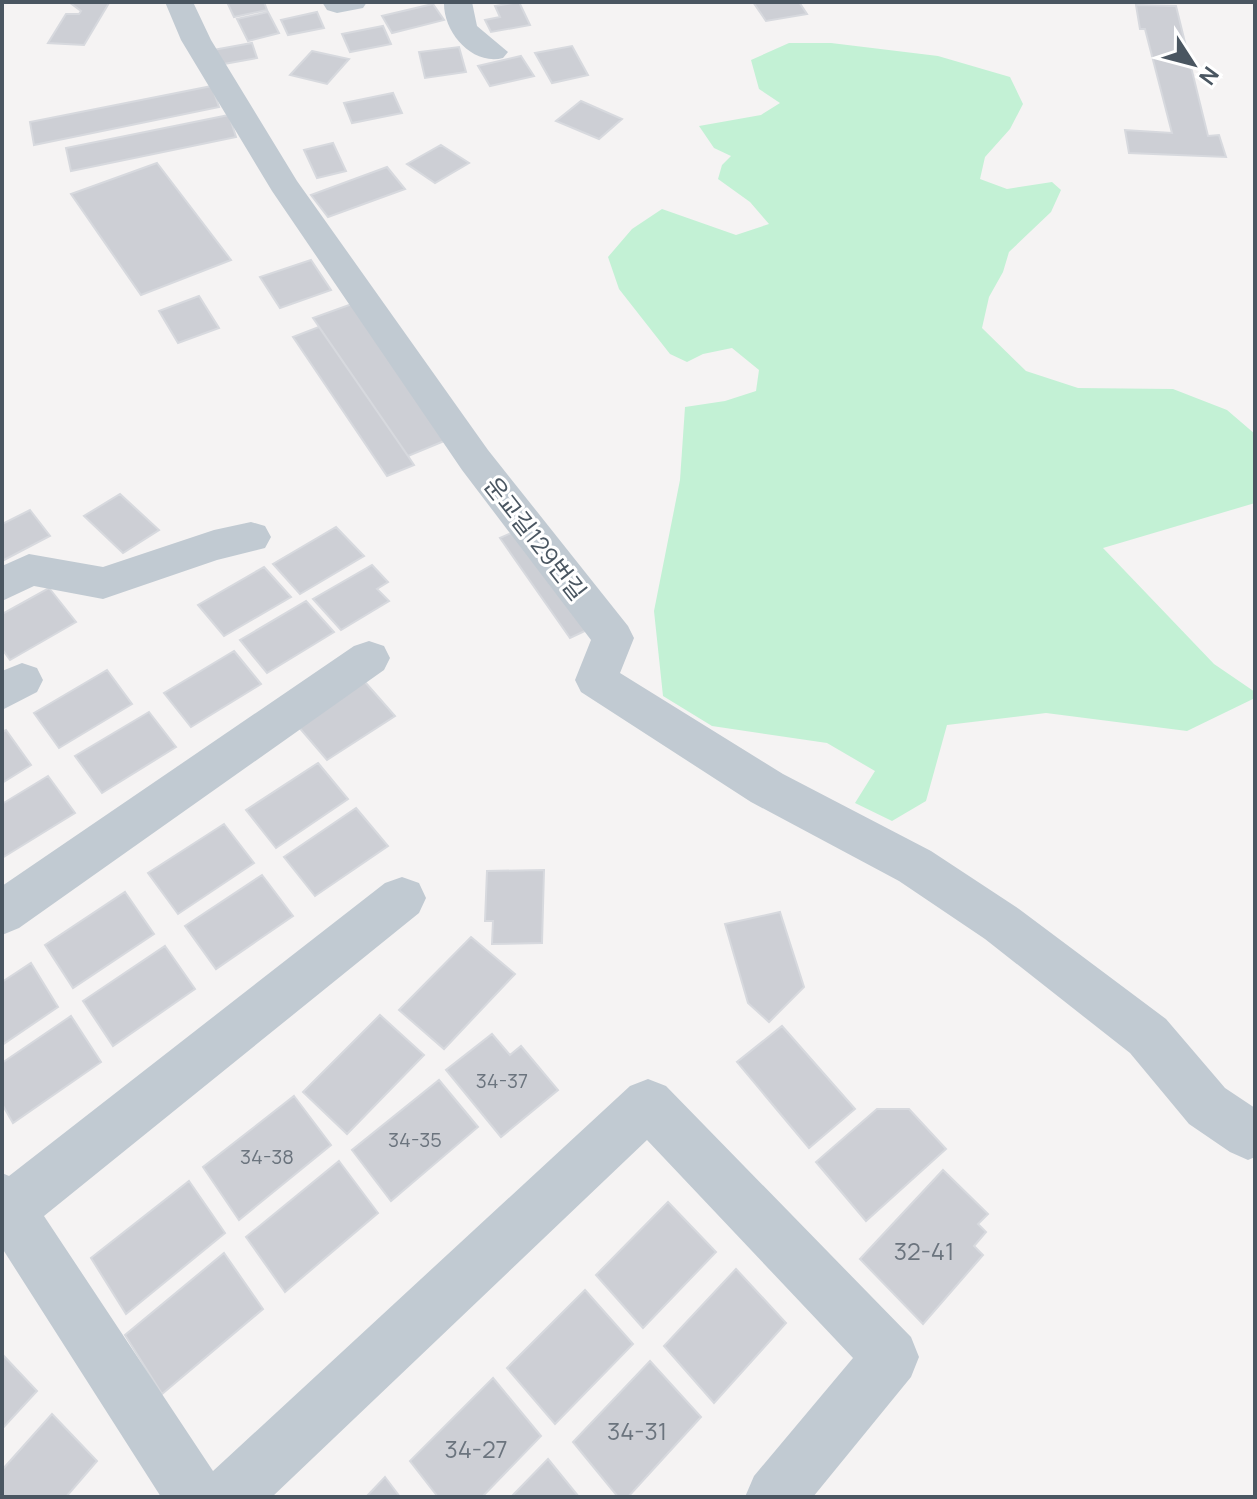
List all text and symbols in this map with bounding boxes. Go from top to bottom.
north arrow [1153,24,1233,104]
text: N [1192,61,1226,91]
street label: 운교길129번길 [477,469,595,607]
house number: 34-37 [476,1067,528,1094]
house number: 34-35 [388,1126,442,1153]
house number: 34-38 [240,1143,294,1170]
house number: 32-41 [894,1234,954,1267]
house number: 34-31 [607,1414,667,1447]
house number: 34-27 [444,1432,508,1465]

